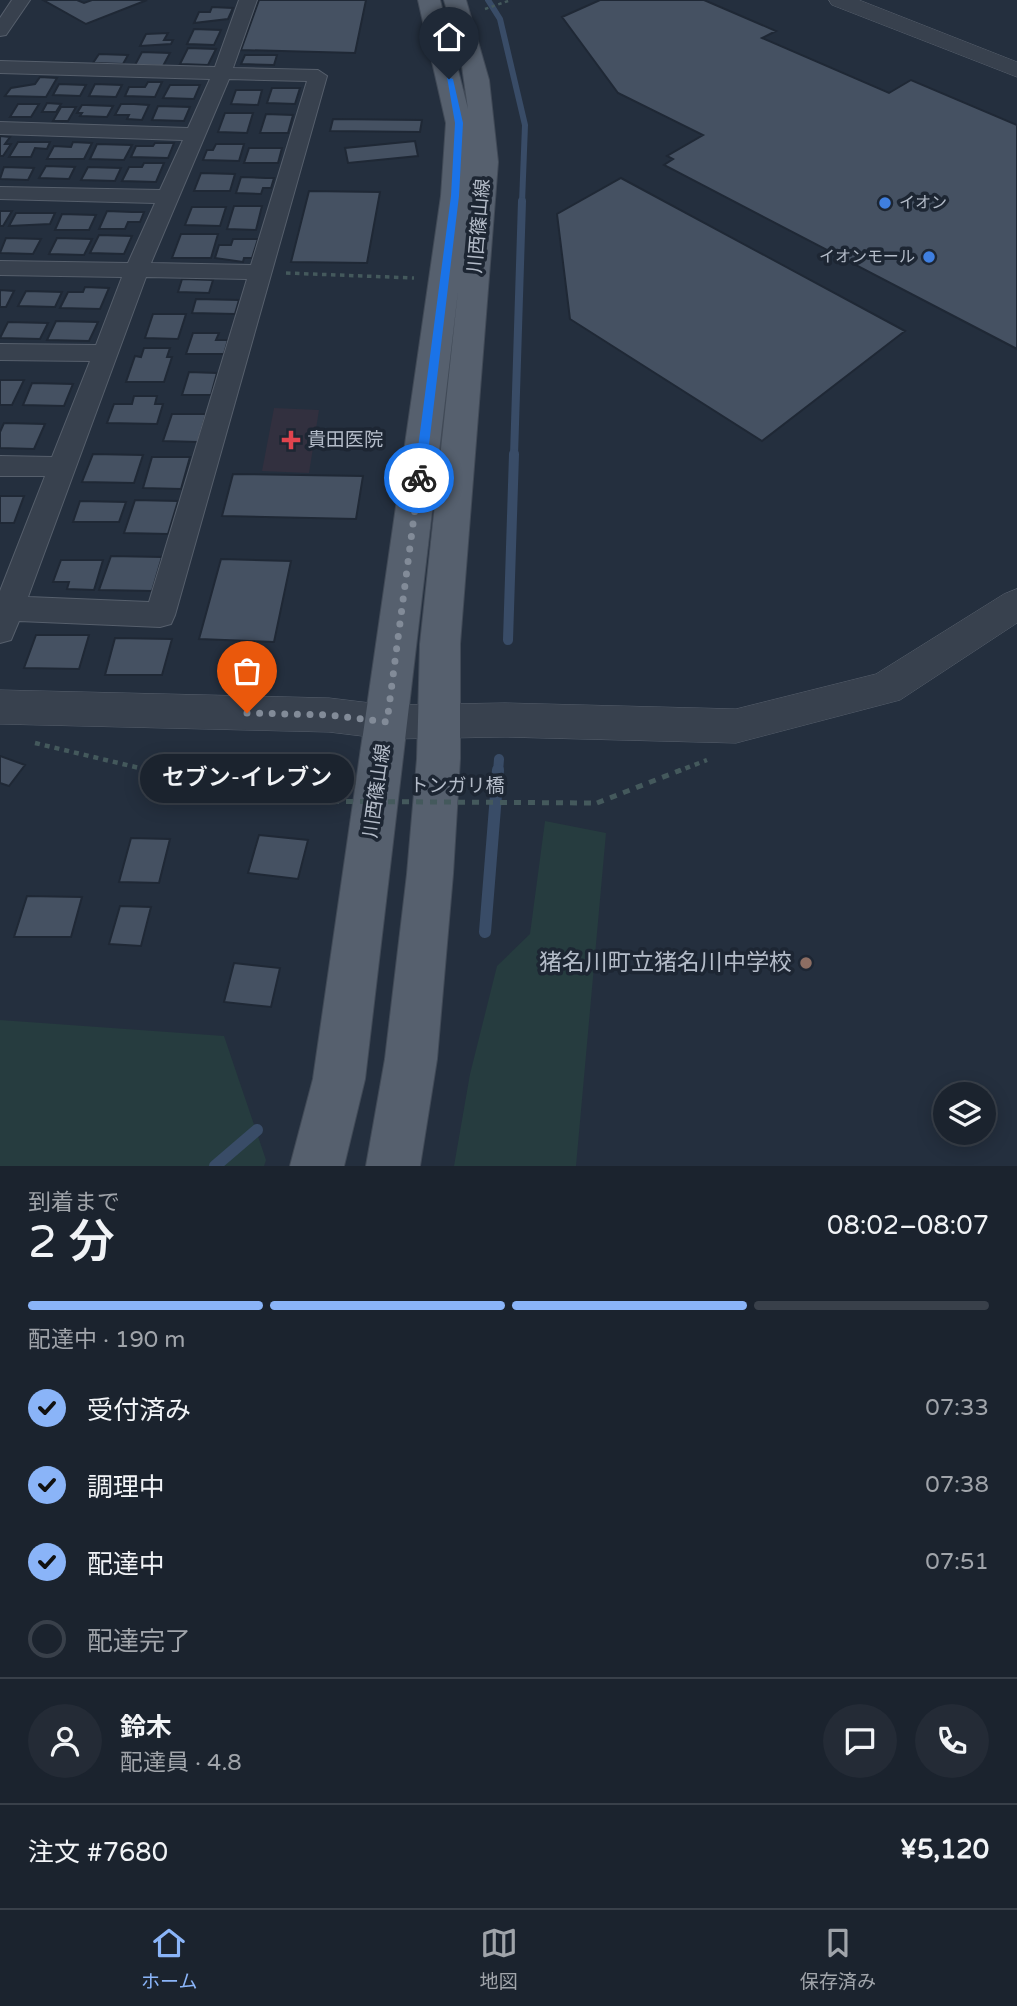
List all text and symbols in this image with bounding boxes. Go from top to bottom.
pin [419,7,479,79]
icon: home [430,18,468,56]
street label: 川西篠山線 [464,178,494,274]
place label: イオン [899,193,947,213]
marker: イオン [877,195,893,211]
place label: イオンモール [819,247,915,267]
marker: イオンモール [921,249,937,265]
place label: 貴田医院 [307,429,383,451]
marker: 貴田医院 [281,430,301,450]
courier [384,443,454,513]
icon: bike [400,459,438,497]
pin [217,641,277,713]
icon: bag [228,652,266,690]
street label: 川西篠山線 [359,742,395,840]
callout: セブン-イレブン [140,755,354,804]
text: セブン-イレブン [162,764,332,792]
street label: トンガリ橋 [409,775,505,797]
place label: 猪名川町立猪名川中学校 [539,949,792,977]
marker: 猪名川町立猪名川中学校 [798,955,814,971]
map controls [933,1082,996,1145]
button: layers [933,1082,996,1145]
text: 到着まで [28,1189,120,1217]
text: 08:02–08:07 [827,1210,989,1241]
text: 2 分 [28,1215,115,1270]
text: 配達中 · 190 m [28,1326,185,1354]
icon: check [28,1389,66,1427]
text: 07:33 [925,1394,989,1422]
text: 受付済み [87,1395,191,1426]
icon: check [28,1466,66,1504]
text: 07:38 [925,1471,989,1499]
text: 調理中 [87,1472,165,1503]
icon: check [28,1543,66,1581]
text: 07:51 [925,1548,989,1576]
text: 配達中 [87,1549,165,1580]
text: 配達完了 [87,1626,191,1657]
button: person [28,1704,102,1778]
button: chat [823,1704,897,1778]
button: phone [915,1704,989,1778]
text: 鈴木 [120,1712,172,1743]
text: 配達員 · 4.8 [120,1749,242,1777]
text: ¥5,120 [900,1834,989,1865]
text: 注文 #7680 [28,1837,168,1868]
tab: ホーム [141,1924,198,1993]
tab: 地図 [480,1924,518,1993]
tab: 保存済み [800,1924,876,1993]

